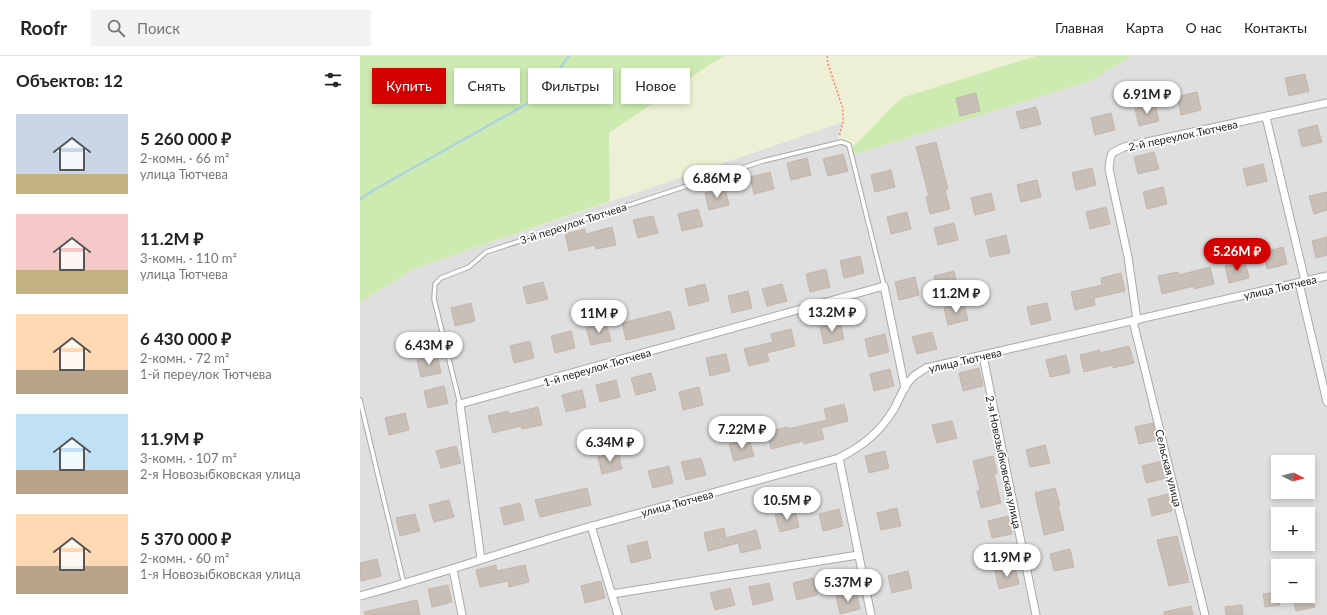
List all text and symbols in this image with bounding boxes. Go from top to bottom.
search box [91,10,371,46]
text: Roofr [20,16,67,39]
icon: search [105,17,127,39]
text: Поиск [137,19,180,37]
text: Главная [1055,19,1104,36]
text: Карта [1126,19,1164,36]
text: О нас [1186,19,1222,36]
text: Контакты [1244,19,1307,36]
chip: Купить [372,68,446,104]
chip: Снять [454,68,520,104]
chip: Фильтры [528,68,613,104]
chip: Новое [621,68,690,104]
icon: filters [322,69,344,91]
text: Объектов: 12 [16,70,123,91]
pin: 6.91M ₽ [1110,81,1184,115]
text: 6.91M ₽ [1123,86,1171,102]
street label: 2-й переулок Тютчева [1127,117,1239,153]
text: 5 260 000 ₽ [140,128,231,149]
icon: home [48,130,96,178]
text: 2-комн. · 66 m² [140,150,229,166]
pin: 6.86M ₽ [680,165,754,199]
text: улица Тютчева [140,166,228,182]
text: 6.86M ₽ [693,170,741,186]
street label: 3-й переулок Тютчева [518,200,628,246]
text: 11.2M ₽ [140,228,204,249]
icon: home [48,230,96,278]
pin: 5.26M ₽ [1200,238,1274,272]
text: 5.26M ₽ [1213,243,1261,259]
text: 3-комн. · 110 m² [140,250,237,266]
text: улица Тютчева [140,266,228,282]
street label: улица Тютчева [1242,272,1318,302]
pin: 11.2M ₽ [919,280,993,314]
text: 11.2M ₽ [932,285,980,301]
pin: 13.2M ₽ [795,299,869,333]
pin: 11M ₽ [571,300,627,334]
text: 13.2M ₽ [808,304,856,320]
text: 11M ₽ [580,305,618,321]
text: 6 430 000 ₽ [140,328,231,349]
icon: home [48,330,96,378]
pin: 6.43M ₽ [392,332,466,366]
text: 6.43M ₽ [405,337,453,353]
street label: 1-й переулок Тютчева [542,345,652,389]
street label: улица Тютчева [927,345,1003,375]
text: 2-комн. · 72 m² [140,350,229,366]
text: 1-й переулок Тютчева [140,366,272,382]
street label: 2-я Новозыбковская улица [984,394,1024,530]
pin: 7.22M ₽ [705,416,779,450]
text: 7.22M ₽ [718,421,766,437]
text: 11.9M ₽ [140,428,204,449]
street label: Сельская улица [1153,428,1185,508]
pin: 6.34M ₽ [573,429,647,463]
icon: home [48,430,96,478]
text: 6.34M ₽ [586,434,634,450]
text: 3-комн. · 107 m² [140,450,237,466]
north arrow [1271,455,1315,499]
map controls [1271,455,1315,603]
text: 2-я Новозыбковская улица [140,466,301,482]
street label: улица Тютчева [639,487,715,519]
pin: 10.5M ₽ [750,487,824,521]
text: 10.5M ₽ [763,492,811,508]
button: + [1271,507,1315,551]
text: 5 370 000 ₽ [140,528,231,549]
icon: home [48,530,96,578]
pin: 11.9M ₽ [970,544,1044,578]
text: 11.9M ₽ [983,549,1031,565]
text: 2-комн. · 60 m² [140,550,229,566]
button: − [1271,559,1315,603]
text: 1-я Новозыбковская улица [140,566,301,582]
pin: 5.37M ₽ [811,569,885,603]
text: 5.37M ₽ [824,574,872,590]

